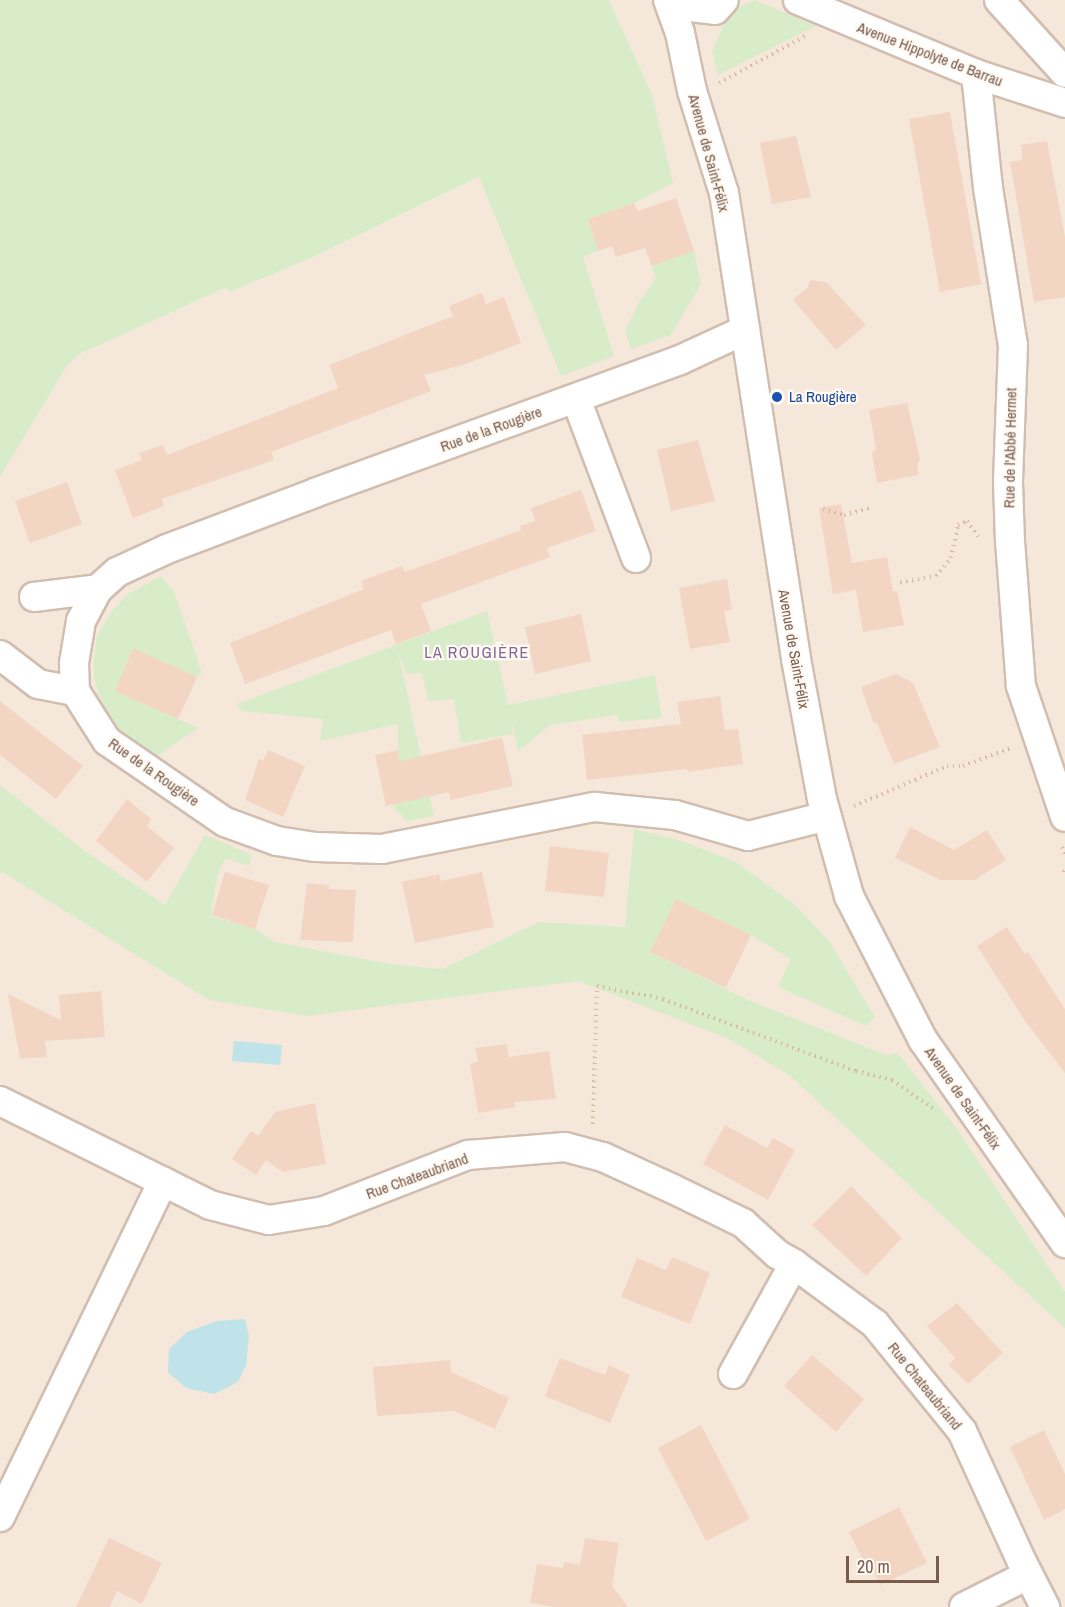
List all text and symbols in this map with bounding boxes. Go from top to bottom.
street label: Avenue Hippolyte de Barrau [855,18,1005,90]
street label: Avenue de Saint-Félix [685,92,733,214]
place label: La Rougière [789,388,857,406]
street label: Rue de l'Abbé Hermet [1000,388,1020,508]
marker: La Rougière [770,390,784,404]
street label: Rue de la Rougière [438,402,544,456]
street label: Avenue de Saint-Félix [775,588,813,710]
district label: LA ROUGIÈRE [424,642,530,662]
street label: Rue de la Rougière [105,734,203,810]
street label: Avenue de Saint-Félix [921,1043,1005,1153]
street label: Rue Chateaubriand [363,1149,471,1203]
street label: Rue Chateaubriand [884,1339,966,1433]
scale bar [849,1544,942,1582]
text: 20 m [857,1554,890,1579]

